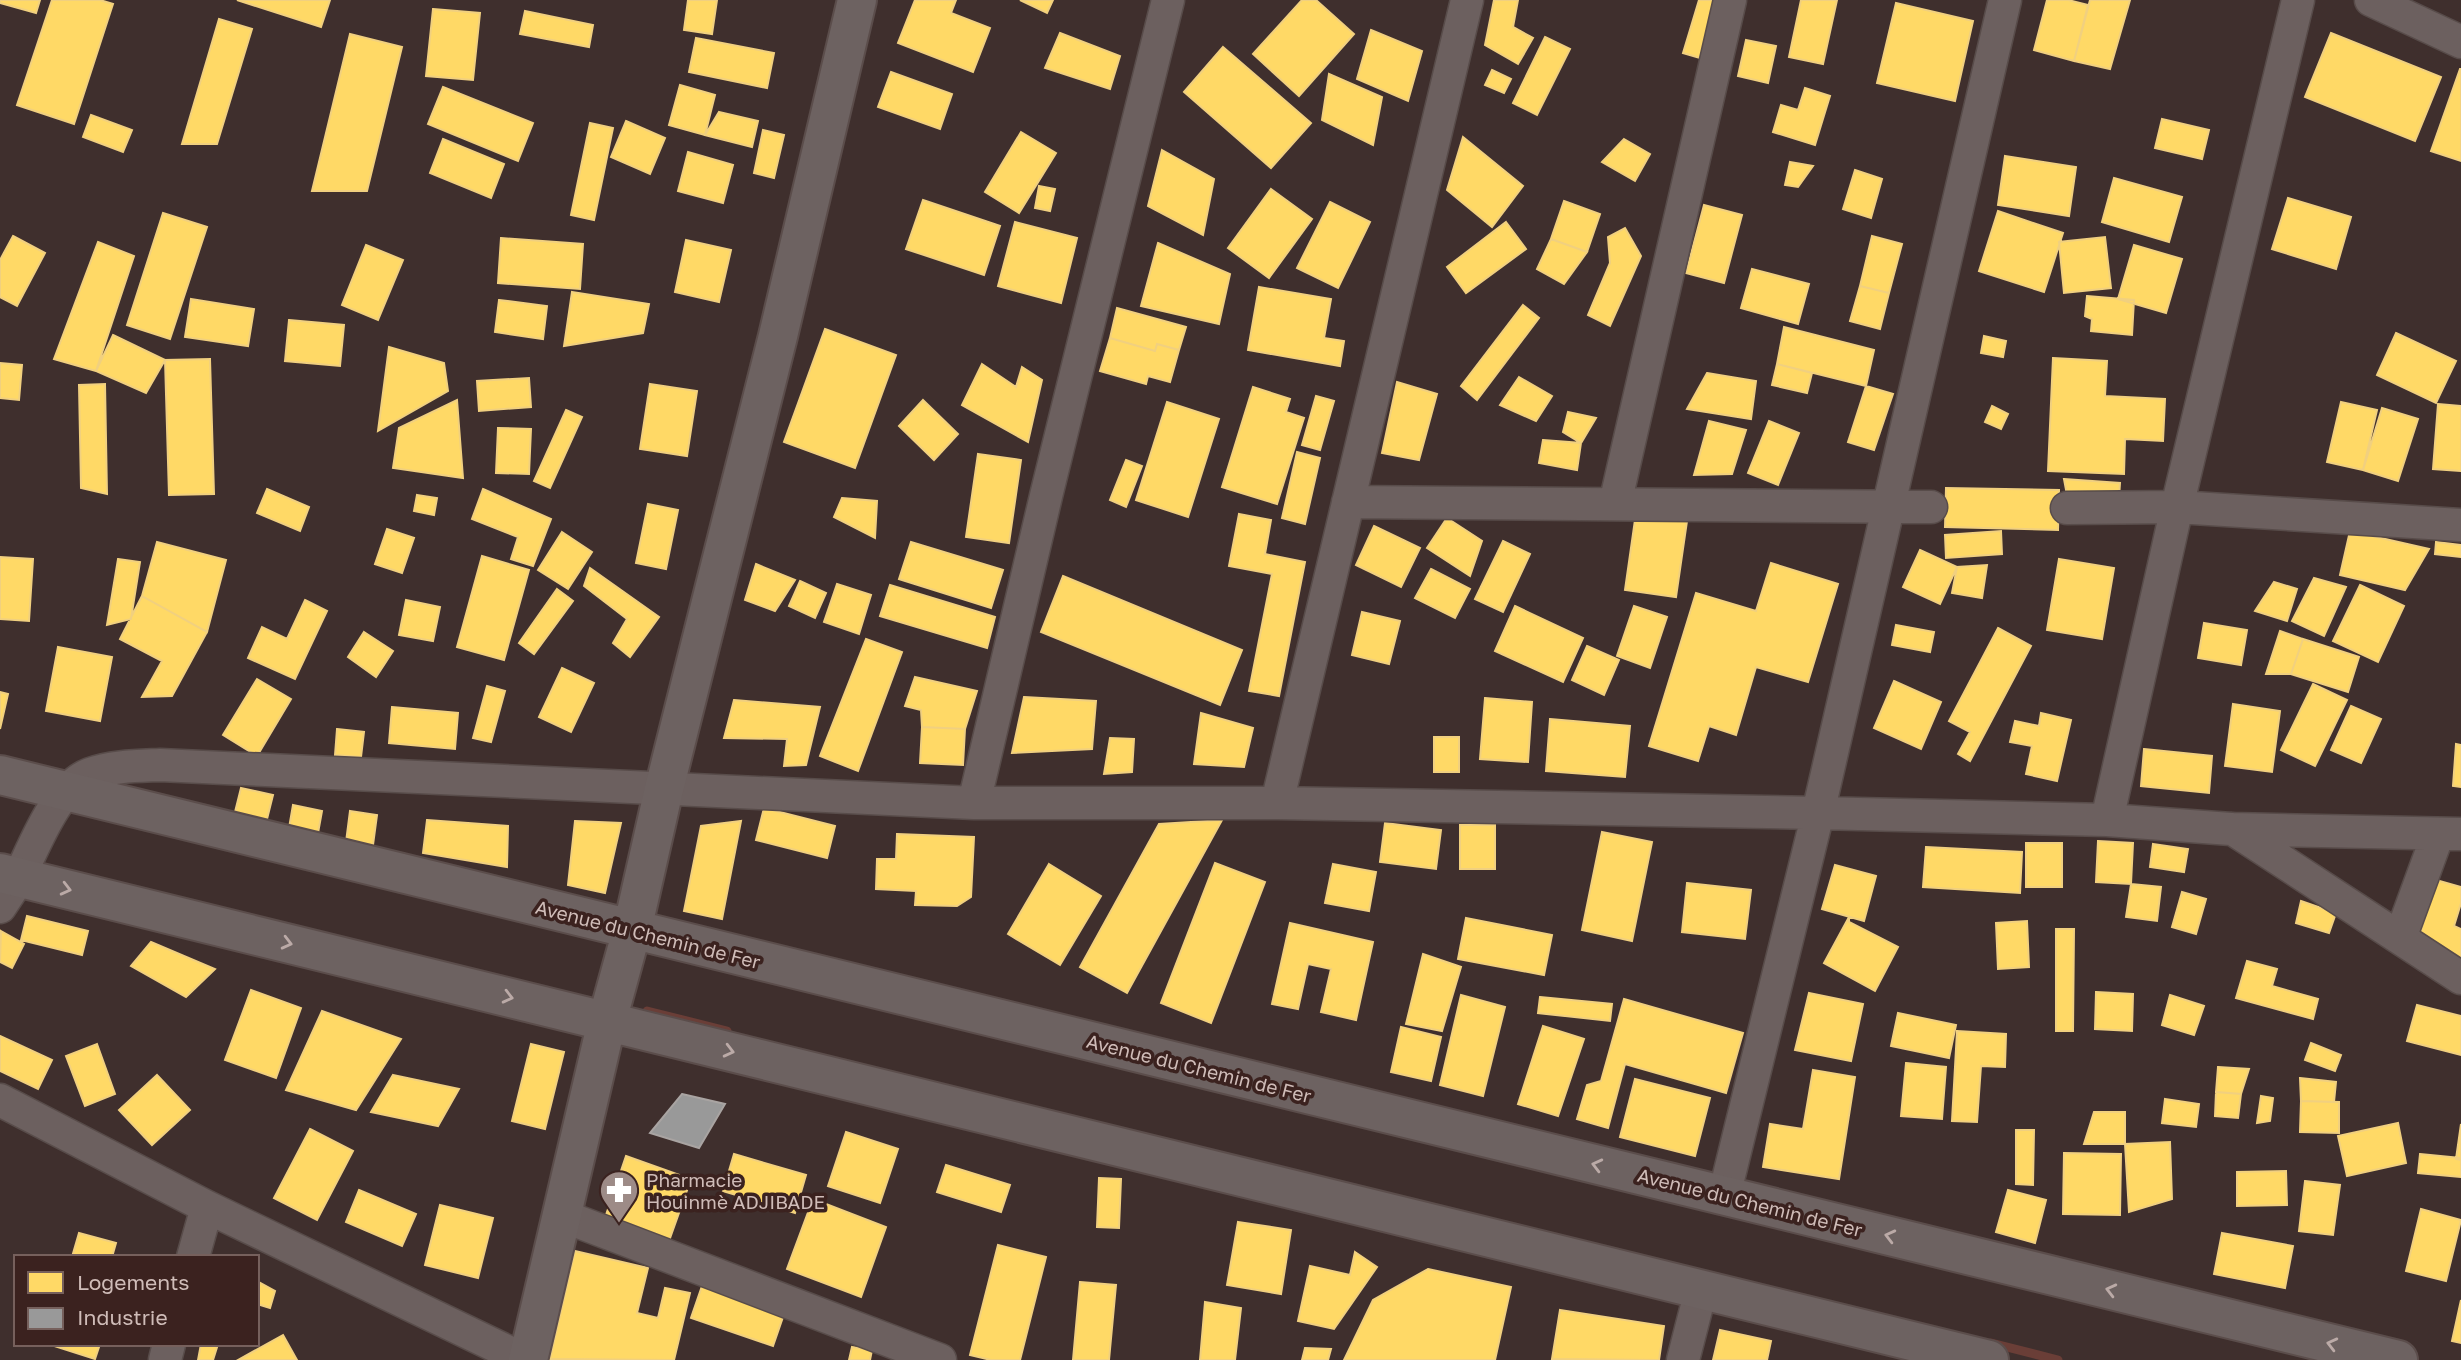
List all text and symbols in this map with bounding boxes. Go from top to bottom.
one-way arrow [60,881,72,895]
street label: Avenue du Chemin de Fer [533,895,763,973]
one-way arrow [281,935,293,949]
one-way arrow [502,989,514,1003]
street label: Avenue du Chemin de Fer [1084,1029,1314,1107]
one-way arrow [723,1043,735,1057]
one-way arrow [1591,1159,1603,1173]
street label: Avenue du Chemin de Fer [1635,1163,1865,1241]
place label: Pharmacie Houinmè ADJIBADE [646,1168,825,1213]
pharmacy icon: Pharmacie Houinmè ADJIBADE [598,1169,640,1224]
one-way arrow [1884,1230,1896,1244]
legend [14,1255,259,1346]
text: Logements [77,1269,189,1295]
one-way arrow [2105,1284,2117,1298]
text: Industrie [77,1304,168,1330]
one-way arrow [2326,1338,2338,1352]

